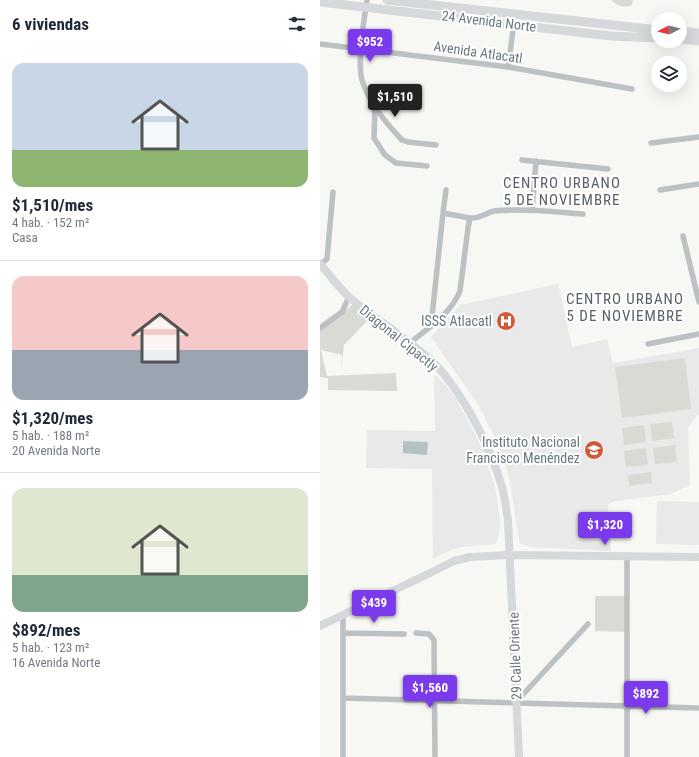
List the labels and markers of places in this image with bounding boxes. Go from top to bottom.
pin: $952 [346,29,394,63]
pin: $1,510 [362,84,428,118]
hospital icon: ISSS Atlacatl [495,310,517,332]
place label: ISSS Atlacatl [421,313,492,329]
place label: Instituto Nacional Francisco Menéndez [466,434,580,466]
school or university icon: Instituto Nacional Francisco Menéndez [583,439,605,461]
pin: $1,320 [572,512,638,546]
pin: $439 [350,590,398,624]
pin: $1,560 [397,675,463,709]
pin: $892 [622,681,670,715]

